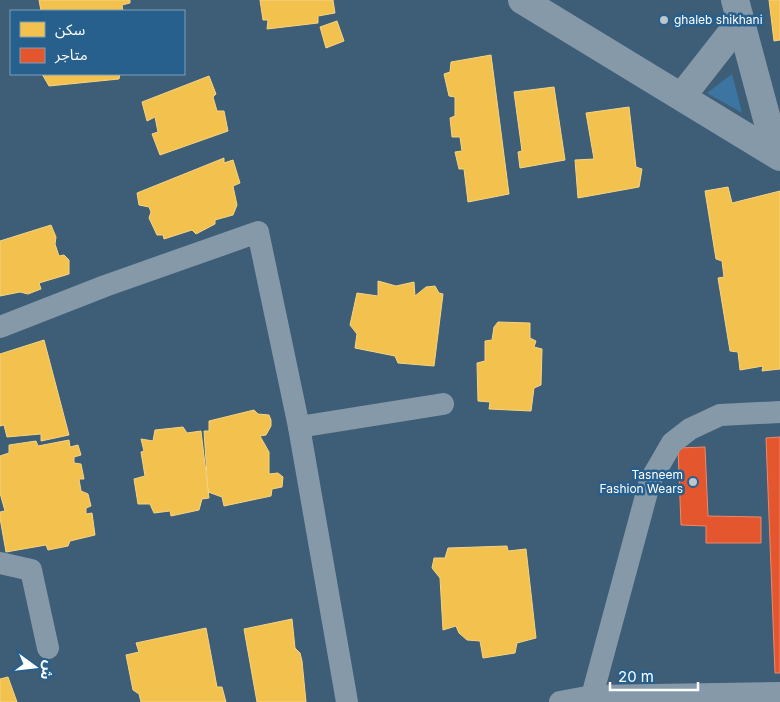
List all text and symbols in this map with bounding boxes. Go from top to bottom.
legend [10,10,185,75]
place label: ghaleb shikhani [674,12,763,27]
marker: ghaleb shikhani [658,14,670,26]
text: سكن [55,20,86,39]
text: متاجر [54,45,88,64]
place label: Tasneem Fashion Wears [600,467,683,496]
marker: Tasneem Fashion Wears [687,476,699,488]
north arrow [10,642,60,692]
text: ش [37,659,59,682]
scale bar [610,660,698,692]
text: 20 m [618,667,654,686]

